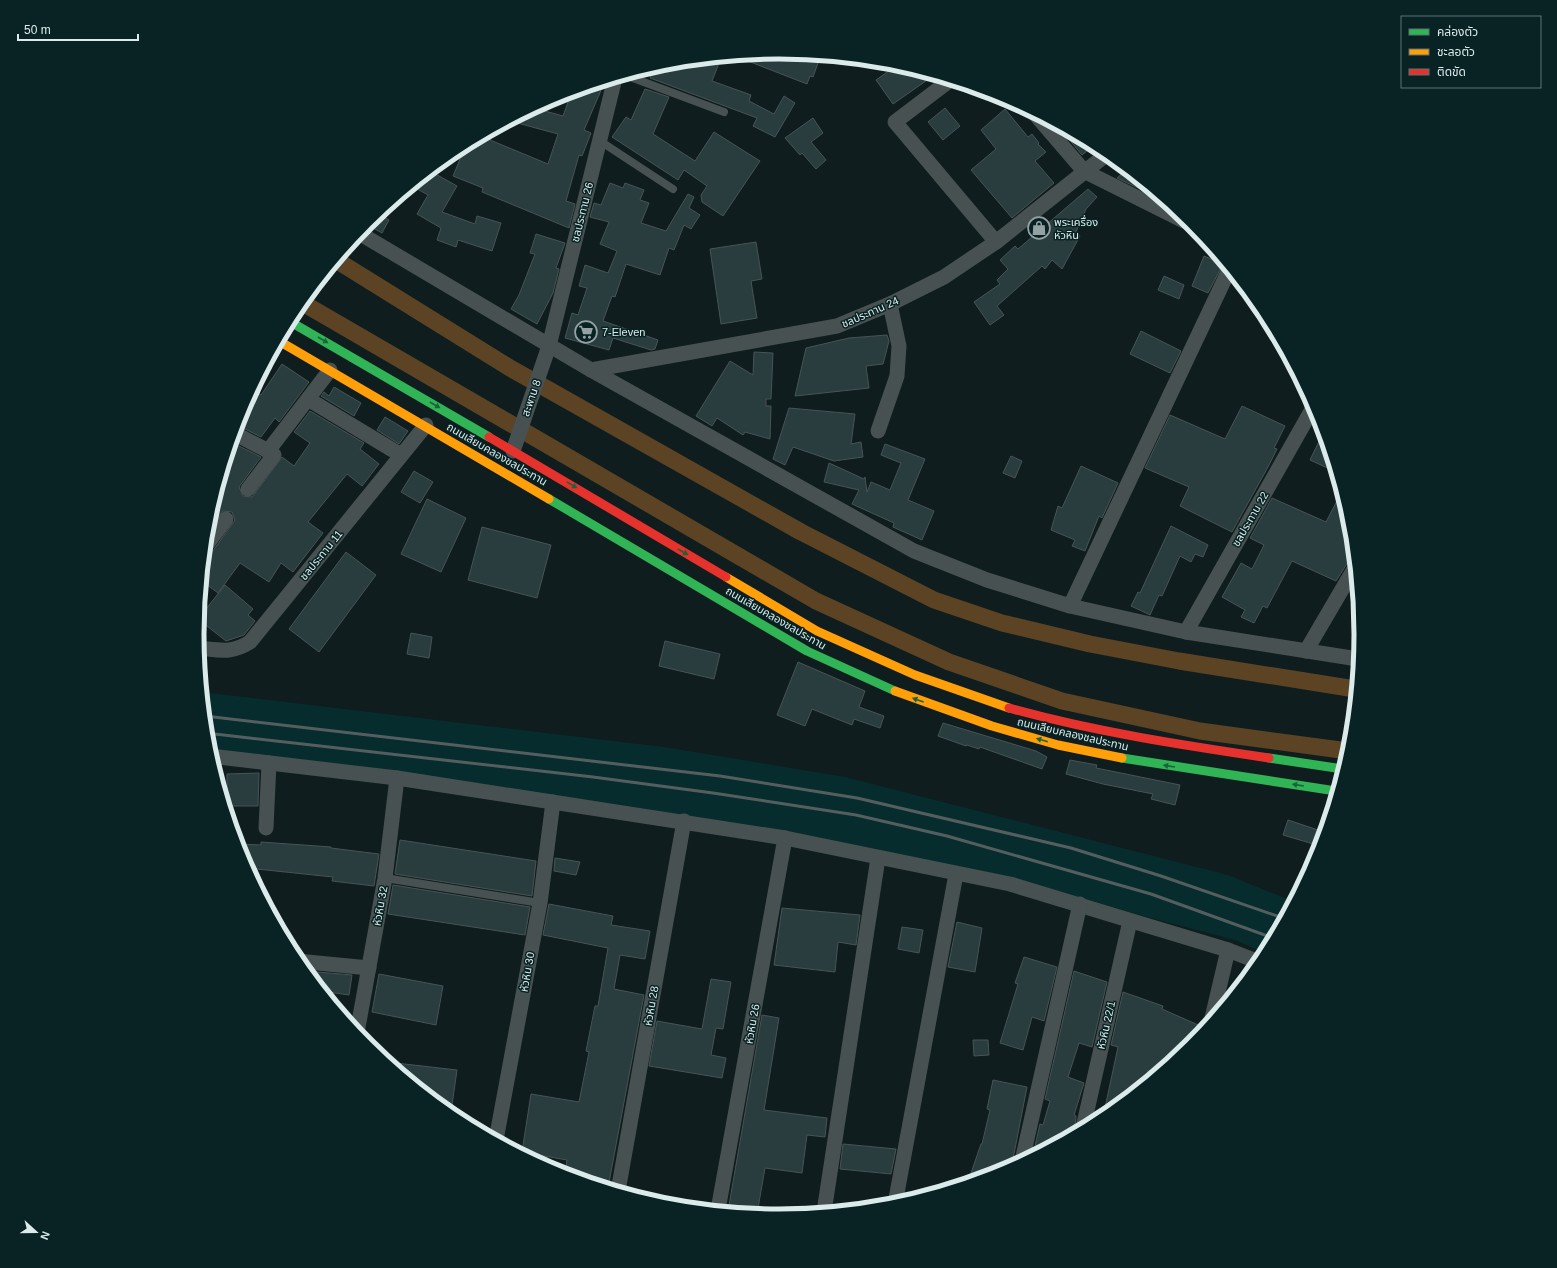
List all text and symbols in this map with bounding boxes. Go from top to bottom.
scale bar [18,16,138,42]
legend [1401,16,1541,88]
text: 50 m [24,23,51,37]
text: คล่องตัว [1437,25,1478,39]
text: ชะลอตัว [1437,45,1475,59]
text: ติดขัด [1437,65,1466,79]
street label: ชลประทาน 26 [569,181,595,243]
place label: พระเครื่อง หัวหิน [1054,214,1098,241]
shop icon: พระเครื่อง หัวหิน [1026,215,1052,241]
street label: ชลประทาน 24 [840,294,900,330]
supermarket icon: 7-Eleven [573,319,599,345]
place label: 7-Eleven [602,326,645,338]
one-way arrow [317,337,329,344]
street label: สะพาน 8 [519,378,543,418]
one-way arrow [430,402,441,409]
street label: ถนนเลียบคลองชลประทาน [445,420,549,488]
one-way arrow [566,482,578,489]
street label: ชลประทาน 22 [1229,489,1271,549]
street label: ชลประทาน 11 [297,528,345,582]
one-way arrow [678,548,689,555]
street label: ถนนเลียบคลองชลประทาน [724,584,828,652]
one-way arrow [912,697,924,703]
street label: ถนนเลียบคลองชลประทาน [1016,715,1130,753]
one-way arrow [1035,737,1047,743]
one-way arrow [1163,762,1175,768]
one-way arrow [1292,782,1304,788]
street label: หัวหิน 32 [371,885,389,927]
street label: หัวหิน 30 [518,951,536,993]
street label: หัวหิน 28 [642,985,660,1027]
street label: หัวหิน 22/1 [1095,1000,1117,1050]
street label: หัวหิน 26 [743,1003,761,1045]
north arrow [16,1212,56,1252]
text: N [38,1230,52,1241]

